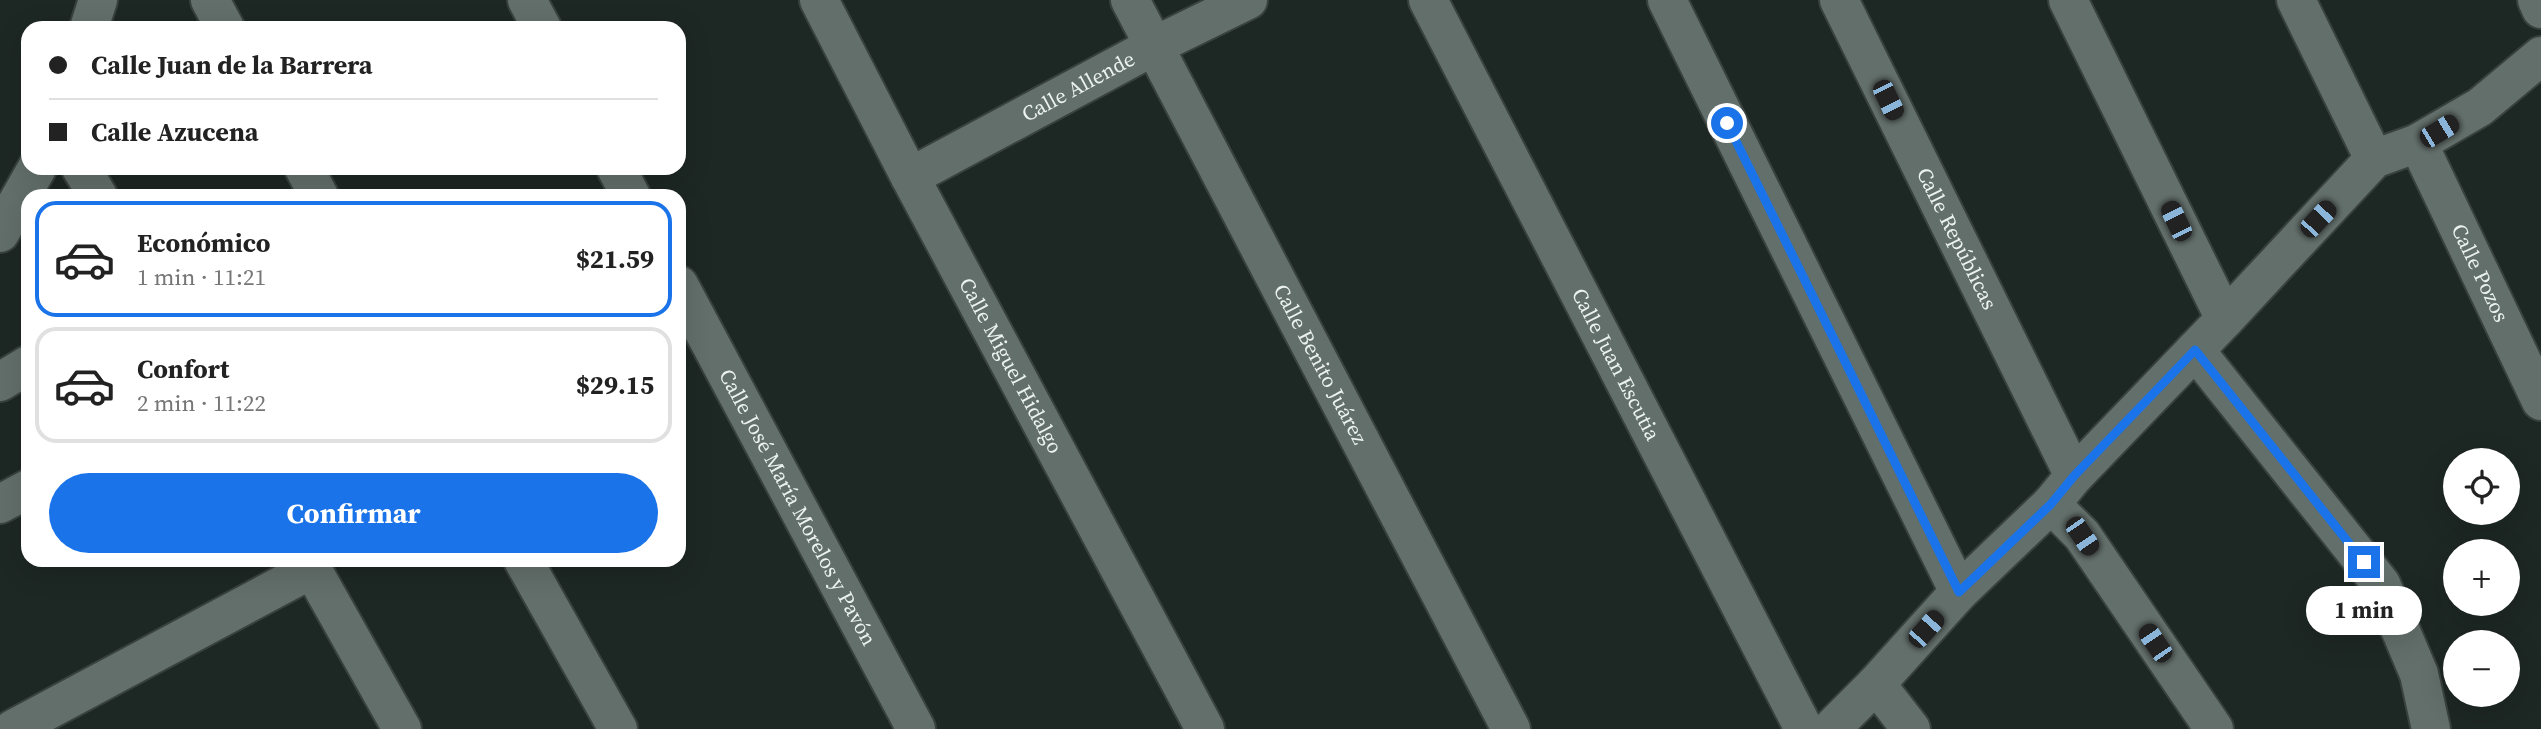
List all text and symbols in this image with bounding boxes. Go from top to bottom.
street label: Calle Allende [1016,44,1140,128]
text: Calle Juan de la Barrera [91,47,373,83]
car [1870,77,1907,123]
route start [1711,107,1743,139]
car [2416,111,2463,151]
text: Calle Azucena [91,114,259,150]
street label: Calle Repúblicas [1910,162,2004,314]
car [2296,196,2341,242]
car [2158,198,2195,244]
street label: Calle Pozos [2445,219,2516,327]
text: Económico [137,225,270,261]
icon: car [53,228,116,291]
text: $21.59 [576,241,654,277]
text: 1 min · 11:21 [137,261,266,293]
street label: Calle Miguel Hidalgo [952,272,1070,459]
street label: Calle Benito Juárez [1267,279,1375,450]
street label: Calle Juan Escutia [1565,283,1668,446]
text: Confort [137,351,229,387]
icon: car [53,354,116,417]
street label: Calle José María Morelos y Pavón [712,364,884,651]
text: $29.15 [576,367,654,403]
text: 2 min · 11:22 [137,387,266,419]
map controls [2443,448,2520,707]
button: locate [2443,448,2520,525]
button: Confirmar [49,473,658,553]
car [2062,513,2103,559]
button: + [2443,539,2520,616]
route end [2348,546,2380,578]
callout: 1 min [2306,586,2422,636]
text: 1 min [2334,594,2394,626]
car [1905,606,1948,652]
car [2135,620,2176,666]
button: − [2443,630,2520,707]

